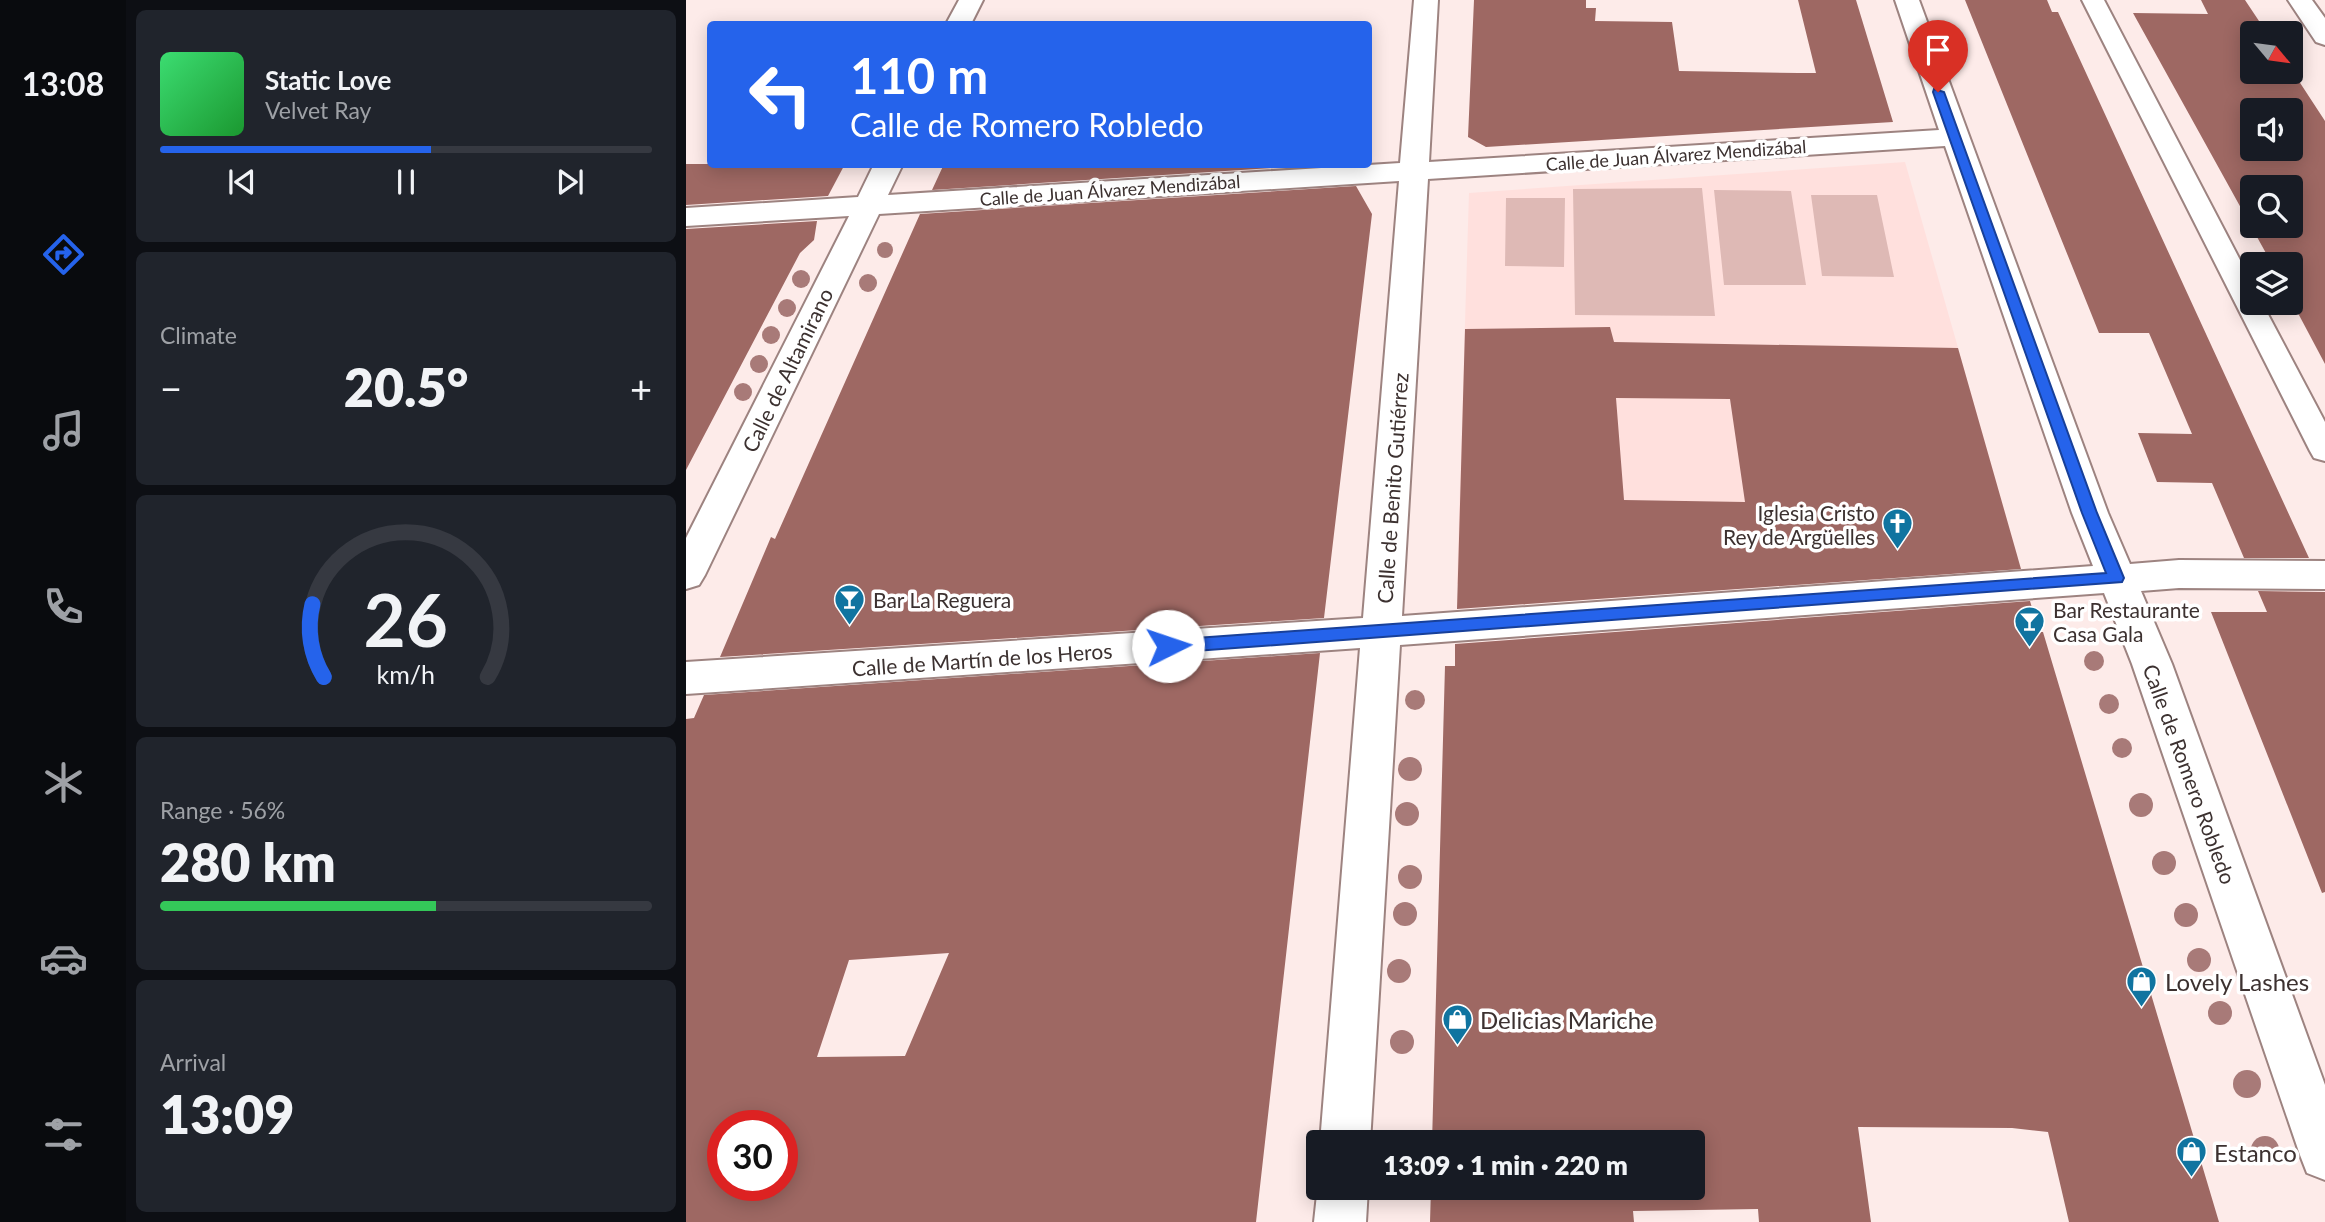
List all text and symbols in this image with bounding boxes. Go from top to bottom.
pin [1908,20,1968,92]
north arrow [2240,21,2303,84]
map controls [2240,21,2303,315]
icon: arrive [1919,31,1957,69]
text: 110 m [850,46,988,104]
icon: left [735,49,826,140]
text: 13:08 [22,64,104,103]
text: Static Love [265,64,392,96]
text: Velvet Ray [265,96,371,124]
button: sound [2240,98,2303,161]
text: Calle de Romero Robledo [850,105,1204,144]
street label: Calle de Juan Álvarez Mendizábal [1545,135,1807,175]
icon: previous [223,163,261,201]
icon: pause [387,163,425,201]
icon: next [551,163,589,201]
street label: Calle de Juan Álvarez Mendizábal [979,170,1241,210]
button: search [2240,175,2303,238]
icon: directions [39,230,88,279]
button: layers [2240,252,2303,315]
street label: Calle de Altamirano [736,284,838,456]
text: Climate [160,321,237,349]
text: 20.5° [344,356,468,418]
text: − [160,365,182,411]
text: + [630,365,652,411]
street label: Calle de Benito Gutiérrez [1371,372,1413,604]
icon: music [39,406,88,455]
place label: Iglesia Cristo Rey de Argüelles [1723,500,1875,549]
church icon: Iglesia Cristo Rey de Argüelles [1881,507,1915,551]
text: 26 [364,575,448,663]
icon: phone [39,582,88,631]
bar icon: Bar La Reguera [833,582,867,626]
place label: Bar La Reguera [873,587,1011,612]
place label: Bar Restaurante Casa Gala [2053,597,2200,646]
bar icon: Bar Restaurante Casa Gala [2013,604,2047,648]
position arrow [1131,609,1205,683]
street label: Calle de Martín de los Heros [851,637,1113,681]
text: km/h [377,659,435,689]
street label: Calle de Romero Robledo [2139,661,2241,887]
icon: climate [39,758,88,807]
text: Range · 56% [160,796,285,824]
text: 280 km [160,831,336,893]
icon: car [39,934,88,983]
shop icon: Lovely Lashes [2125,964,2159,1008]
place label: Lovely Lashes [2165,967,2309,996]
shop icon: Delicias Mariche [1440,1002,1474,1046]
place label: Delicias Mariche [1480,1005,1654,1034]
text: Arrival [160,1048,226,1076]
text: 13:09 [160,1083,294,1145]
icon: filters [39,1110,88,1159]
speed limit sign: 30 [707,1110,798,1201]
shop icon: Estanco [2174,1135,2208,1179]
place label: Estanco [2214,1138,2297,1167]
text: 13:09 · 1 min · 220 m [1383,1149,1628,1181]

